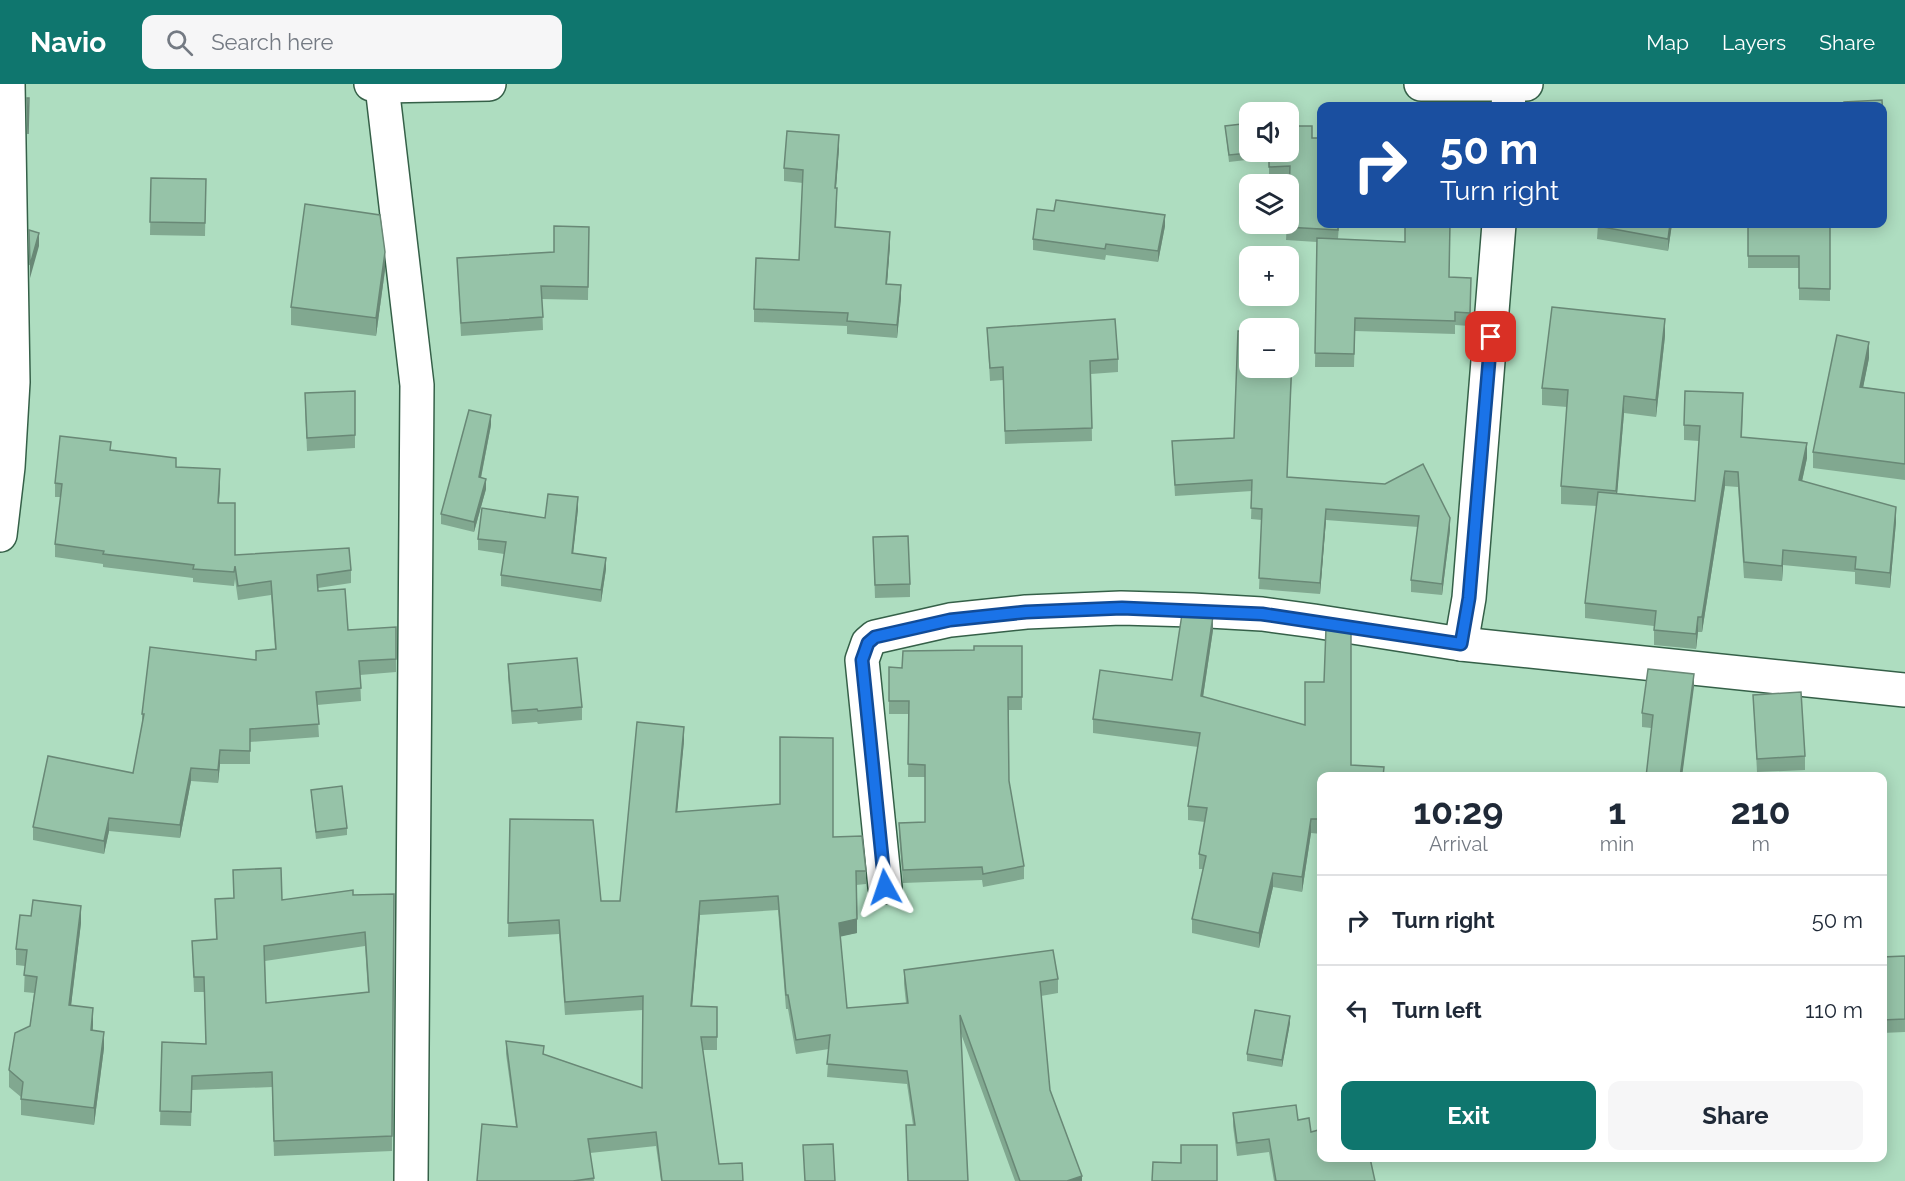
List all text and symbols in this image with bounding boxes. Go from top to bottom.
search box [142,15,562,69]
text: Navio [30,26,106,59]
icon: search [163,26,196,59]
text: Search here [211,29,333,55]
text: Map [1646,30,1689,55]
text: Layers [1722,30,1786,55]
text: Share [1819,30,1875,55]
map controls [1239,102,1299,378]
button: sound [1239,102,1299,162]
text: 50 m [1440,125,1538,174]
icon: right [1341,126,1419,204]
button: layers [1239,174,1299,234]
text: Turn right [1440,175,1559,206]
button: + [1239,246,1299,306]
pin [1465,311,1516,362]
button: − [1239,318,1299,378]
icon: arrive [1474,320,1507,353]
text: 10:29 [1413,790,1504,832]
text: 1 [1608,790,1626,832]
text: 210 [1731,790,1791,832]
text: Arrival [1429,832,1488,856]
text: min [1600,832,1634,856]
text: m [1751,832,1770,856]
position arrow [853,855,917,919]
icon: right [1341,904,1374,937]
text: Turn right [1392,907,1495,933]
text: 50 m [1812,907,1863,933]
icon: left [1341,994,1374,1027]
text: Turn left [1392,997,1482,1023]
text: 110 m [1805,997,1863,1023]
button: Exit [1341,1081,1596,1150]
button: Share [1608,1081,1863,1150]

